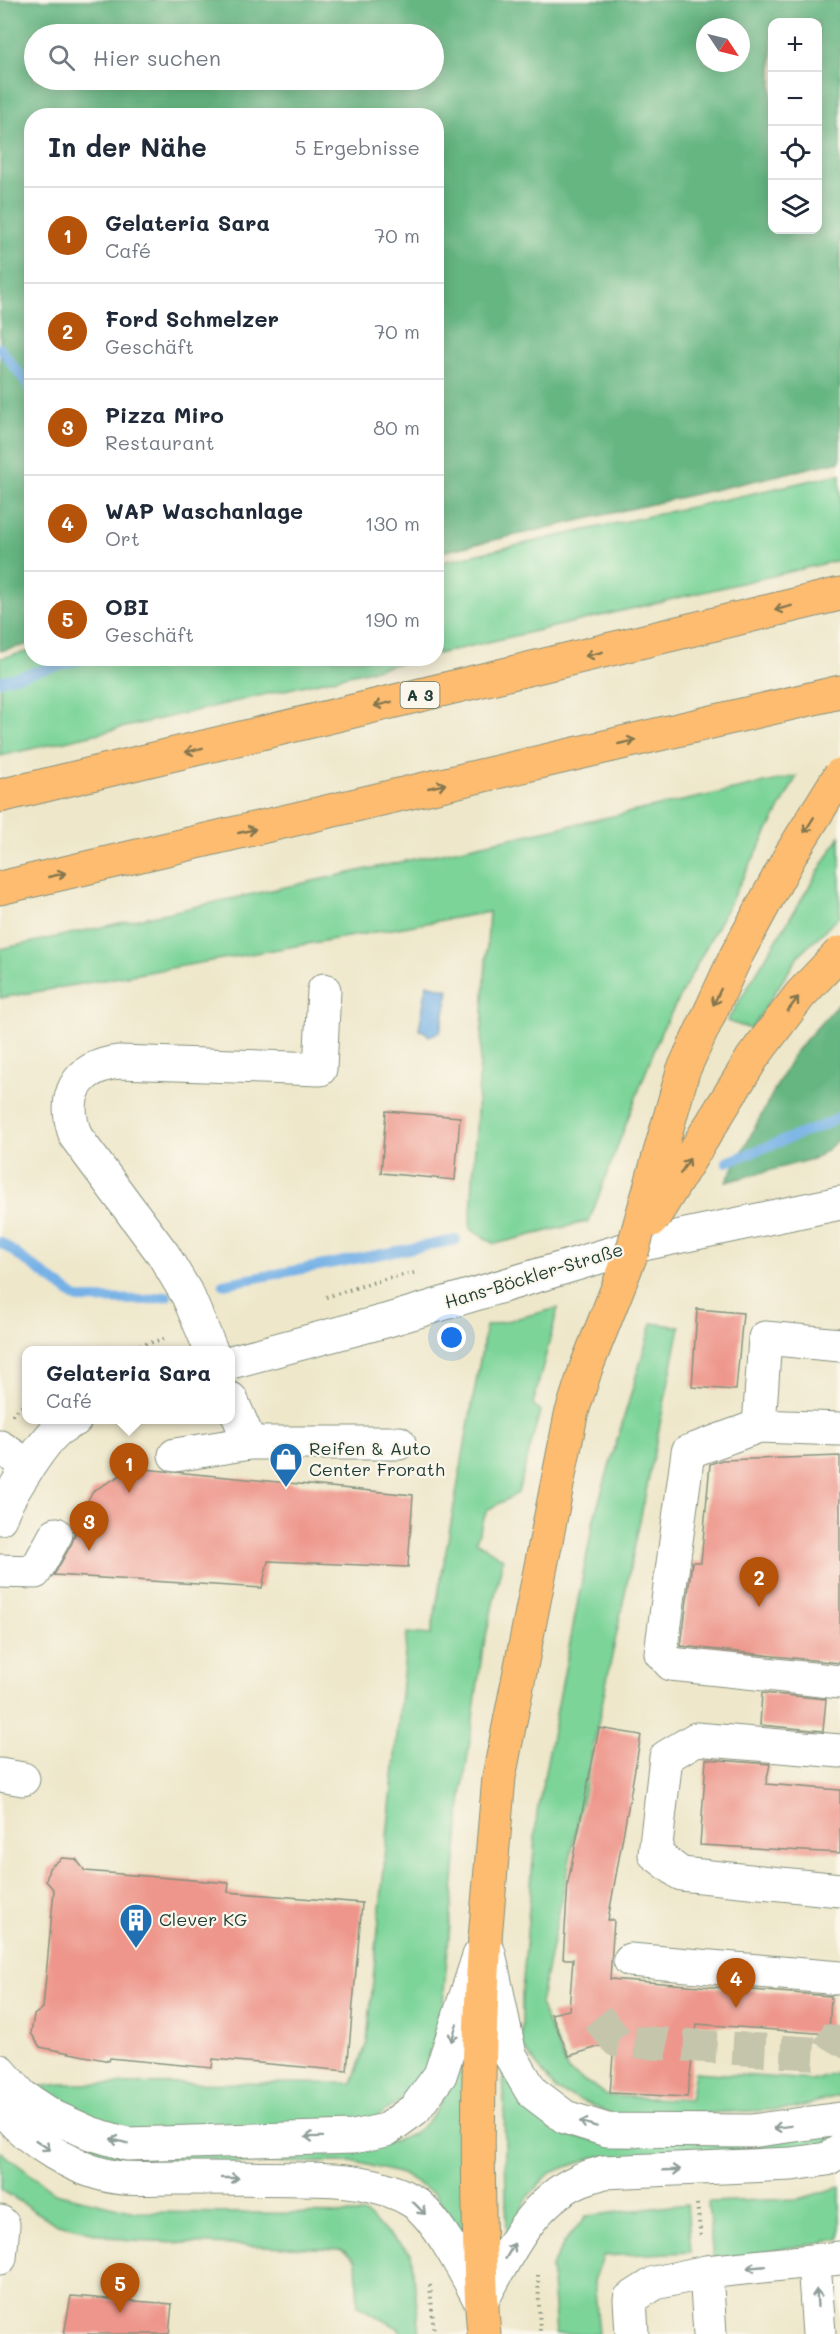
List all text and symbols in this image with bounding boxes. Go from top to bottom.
north arrow [696,18,750,72]
map controls [768,18,822,234]
button: + [768,18,822,72]
search box [24,24,444,90]
icon: search [45,41,78,74]
text: Hier suchen [93,43,221,72]
button: − [768,72,822,126]
button: locate [768,126,822,180]
text: In der Nähe [48,130,207,164]
text: 5 Ergebnisse [295,134,420,160]
button: layers [768,180,822,234]
text: Gelateria Sara [105,208,270,237]
text: 1 [63,222,72,248]
text: 70 m [374,222,420,248]
text: Café [105,237,151,263]
text: Ford Schmelzer [105,304,279,333]
text: 2 [62,318,73,344]
text: 70 m [374,318,420,344]
text: Geschäft [105,333,194,359]
text: Pizza Miro [105,400,224,429]
text: 3 [62,414,74,440]
text: 80 m [373,414,420,440]
text: Restaurant [105,429,215,455]
text: WAP Waschanlage [105,496,303,525]
text: 4 [61,510,74,536]
text: 130 m [365,510,420,536]
text: Ort [105,525,140,551]
text: OBI [105,592,149,621]
one-way arrow [774,603,793,615]
text: 5 [62,606,73,632]
text: 190 m [365,606,420,632]
text: Geschäft [105,621,194,647]
one-way arrow [584,648,603,660]
road number: A 3 [400,682,440,708]
one-way arrow [374,699,393,711]
one-way arrow [617,735,636,747]
one-way arrow [185,744,204,756]
one-way arrow [427,780,446,792]
one-way arrow [803,816,815,833]
one-way arrow [237,824,256,836]
one-way arrow [47,869,66,880]
one-way arrow [711,987,723,1005]
one-way arrow [787,997,799,1013]
one-way arrow [679,1158,691,1175]
street label: Hans-Böckler-Straße [441,1236,626,1314]
your location [437,1323,466,1352]
popup [22,1346,235,1424]
text: Gelateria Sara [46,1358,211,1387]
text: Café [46,1387,92,1413]
place label: Reifen & Auto Center Frorath [309,1436,445,1481]
shop icon: Reifen & Auto Center Frorath [268,1441,304,1488]
pin: 1 [110,1444,148,1493]
pin: 3 [70,1502,109,1551]
pin: 2 [740,1558,778,1607]
building icon: Clever KG [118,1902,154,1949]
place label: Clever KG [159,1907,247,1931]
pin: 4 [716,1958,756,2008]
one-way arrow [448,2023,459,2042]
one-way arrow [579,2118,598,2129]
one-way arrow [773,2122,793,2133]
one-way arrow [304,2131,324,2143]
one-way arrow [110,2134,129,2146]
one-way arrow [34,2139,50,2151]
one-way arrow [662,2164,682,2175]
one-way arrow [220,2172,240,2184]
one-way arrow [411,2201,426,2215]
one-way arrow [505,2243,517,2260]
one-way arrow [747,2262,767,2273]
pin: 5 [100,2264,140,2313]
one-way arrow [811,2289,822,2309]

